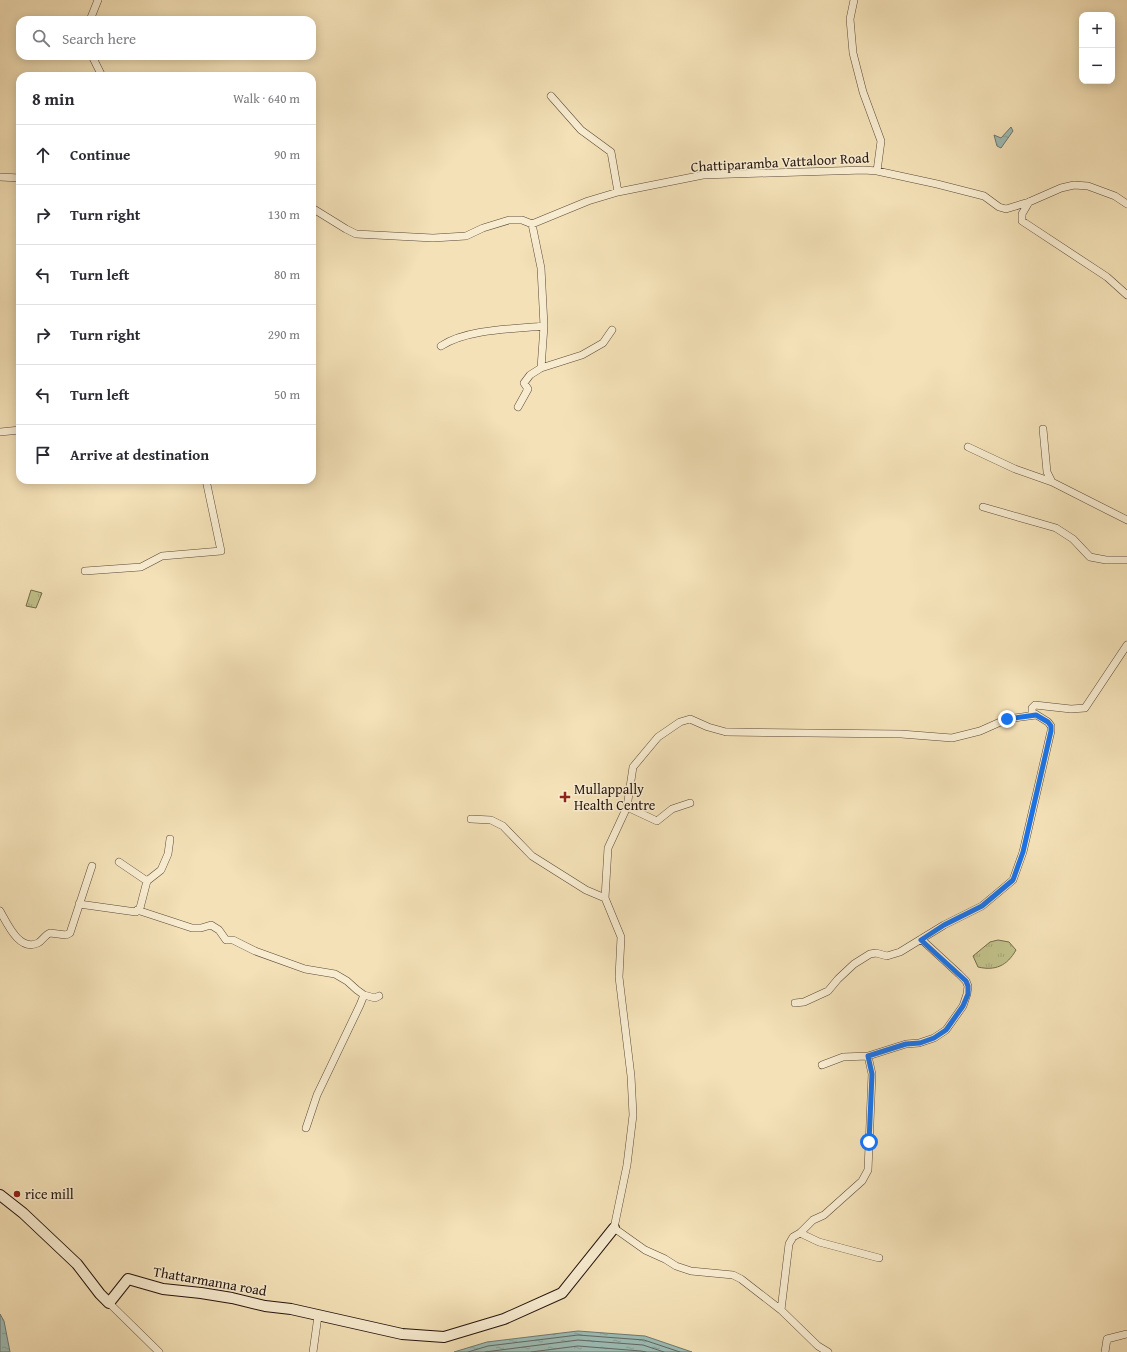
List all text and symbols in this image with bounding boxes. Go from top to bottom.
map controls [1079,12,1115,84]
button: + [1079,12,1115,48]
search box [16,16,316,60]
icon: search [30,27,52,49]
text: Search here [62,28,136,49]
button: − [1079,48,1115,84]
text: 8 min [32,86,74,111]
text: Walk · 640 m [233,89,300,108]
icon: ahead [32,144,54,166]
text: Continue [70,144,131,165]
text: 90 m [274,145,300,164]
street label: Chattiparamba Vattaloor Road [690,147,870,177]
icon: right [32,204,54,226]
text: Turn right [70,204,141,225]
text: 130 m [268,205,300,224]
icon: left [32,264,54,286]
text: Turn left [70,264,129,285]
text: 80 m [274,265,300,284]
icon: right [32,324,54,346]
text: Turn right [70,324,141,345]
text: 290 m [268,325,300,344]
icon: left [32,384,54,406]
text: Turn left [70,384,129,405]
text: 50 m [274,385,300,404]
icon: arrive [32,444,54,466]
text: Arrive at destination [70,444,209,465]
route end [998,710,1016,728]
place label: Mullappally Health Centre [574,779,656,815]
marker: Mullappally Health Centre [559,791,571,803]
route start [860,1133,878,1151]
place label: rice mill [25,1184,74,1204]
marker: rice mill [12,1189,22,1199]
street label: Thattarmanna road [152,1261,269,1301]

